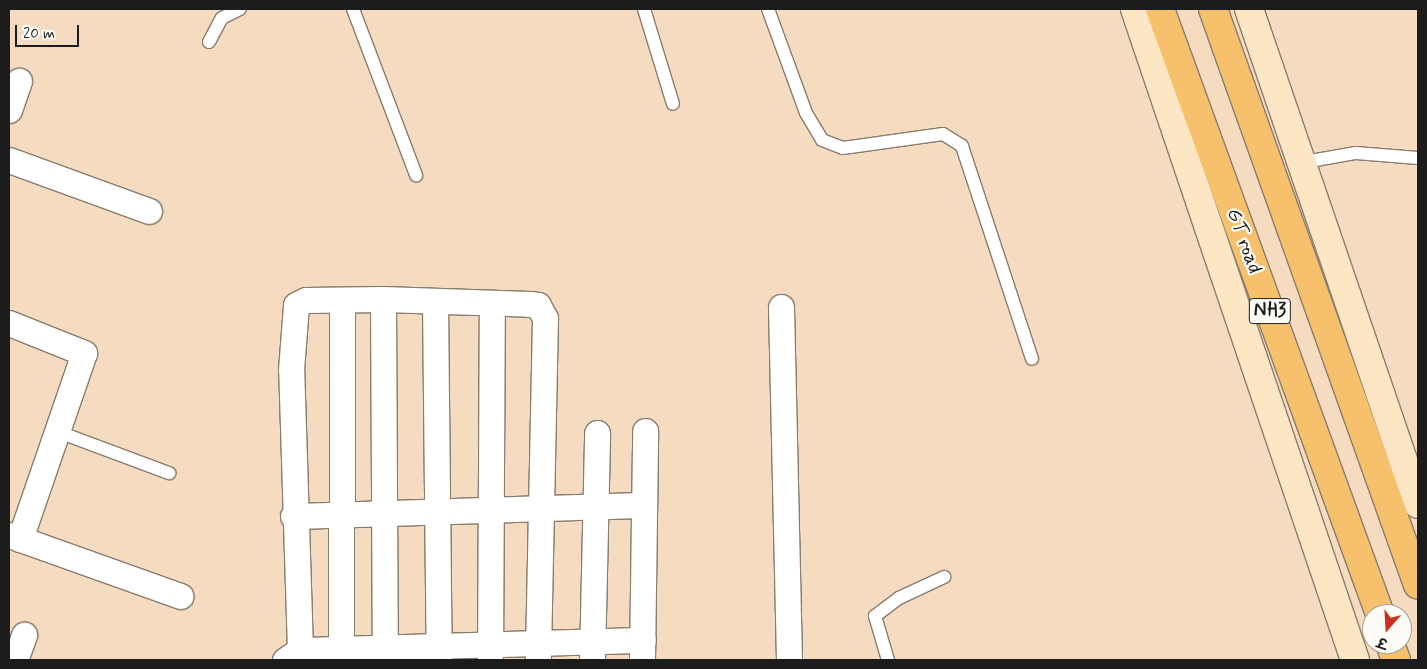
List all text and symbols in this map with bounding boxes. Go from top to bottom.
scale bar [18,15,81,47]
text: 20 m [23,24,55,44]
street label: GT road [1221,205,1267,277]
road number: NH3 [1249,294,1291,328]
north arrow [1362,604,1412,654]
text: उ [1375,632,1390,652]

